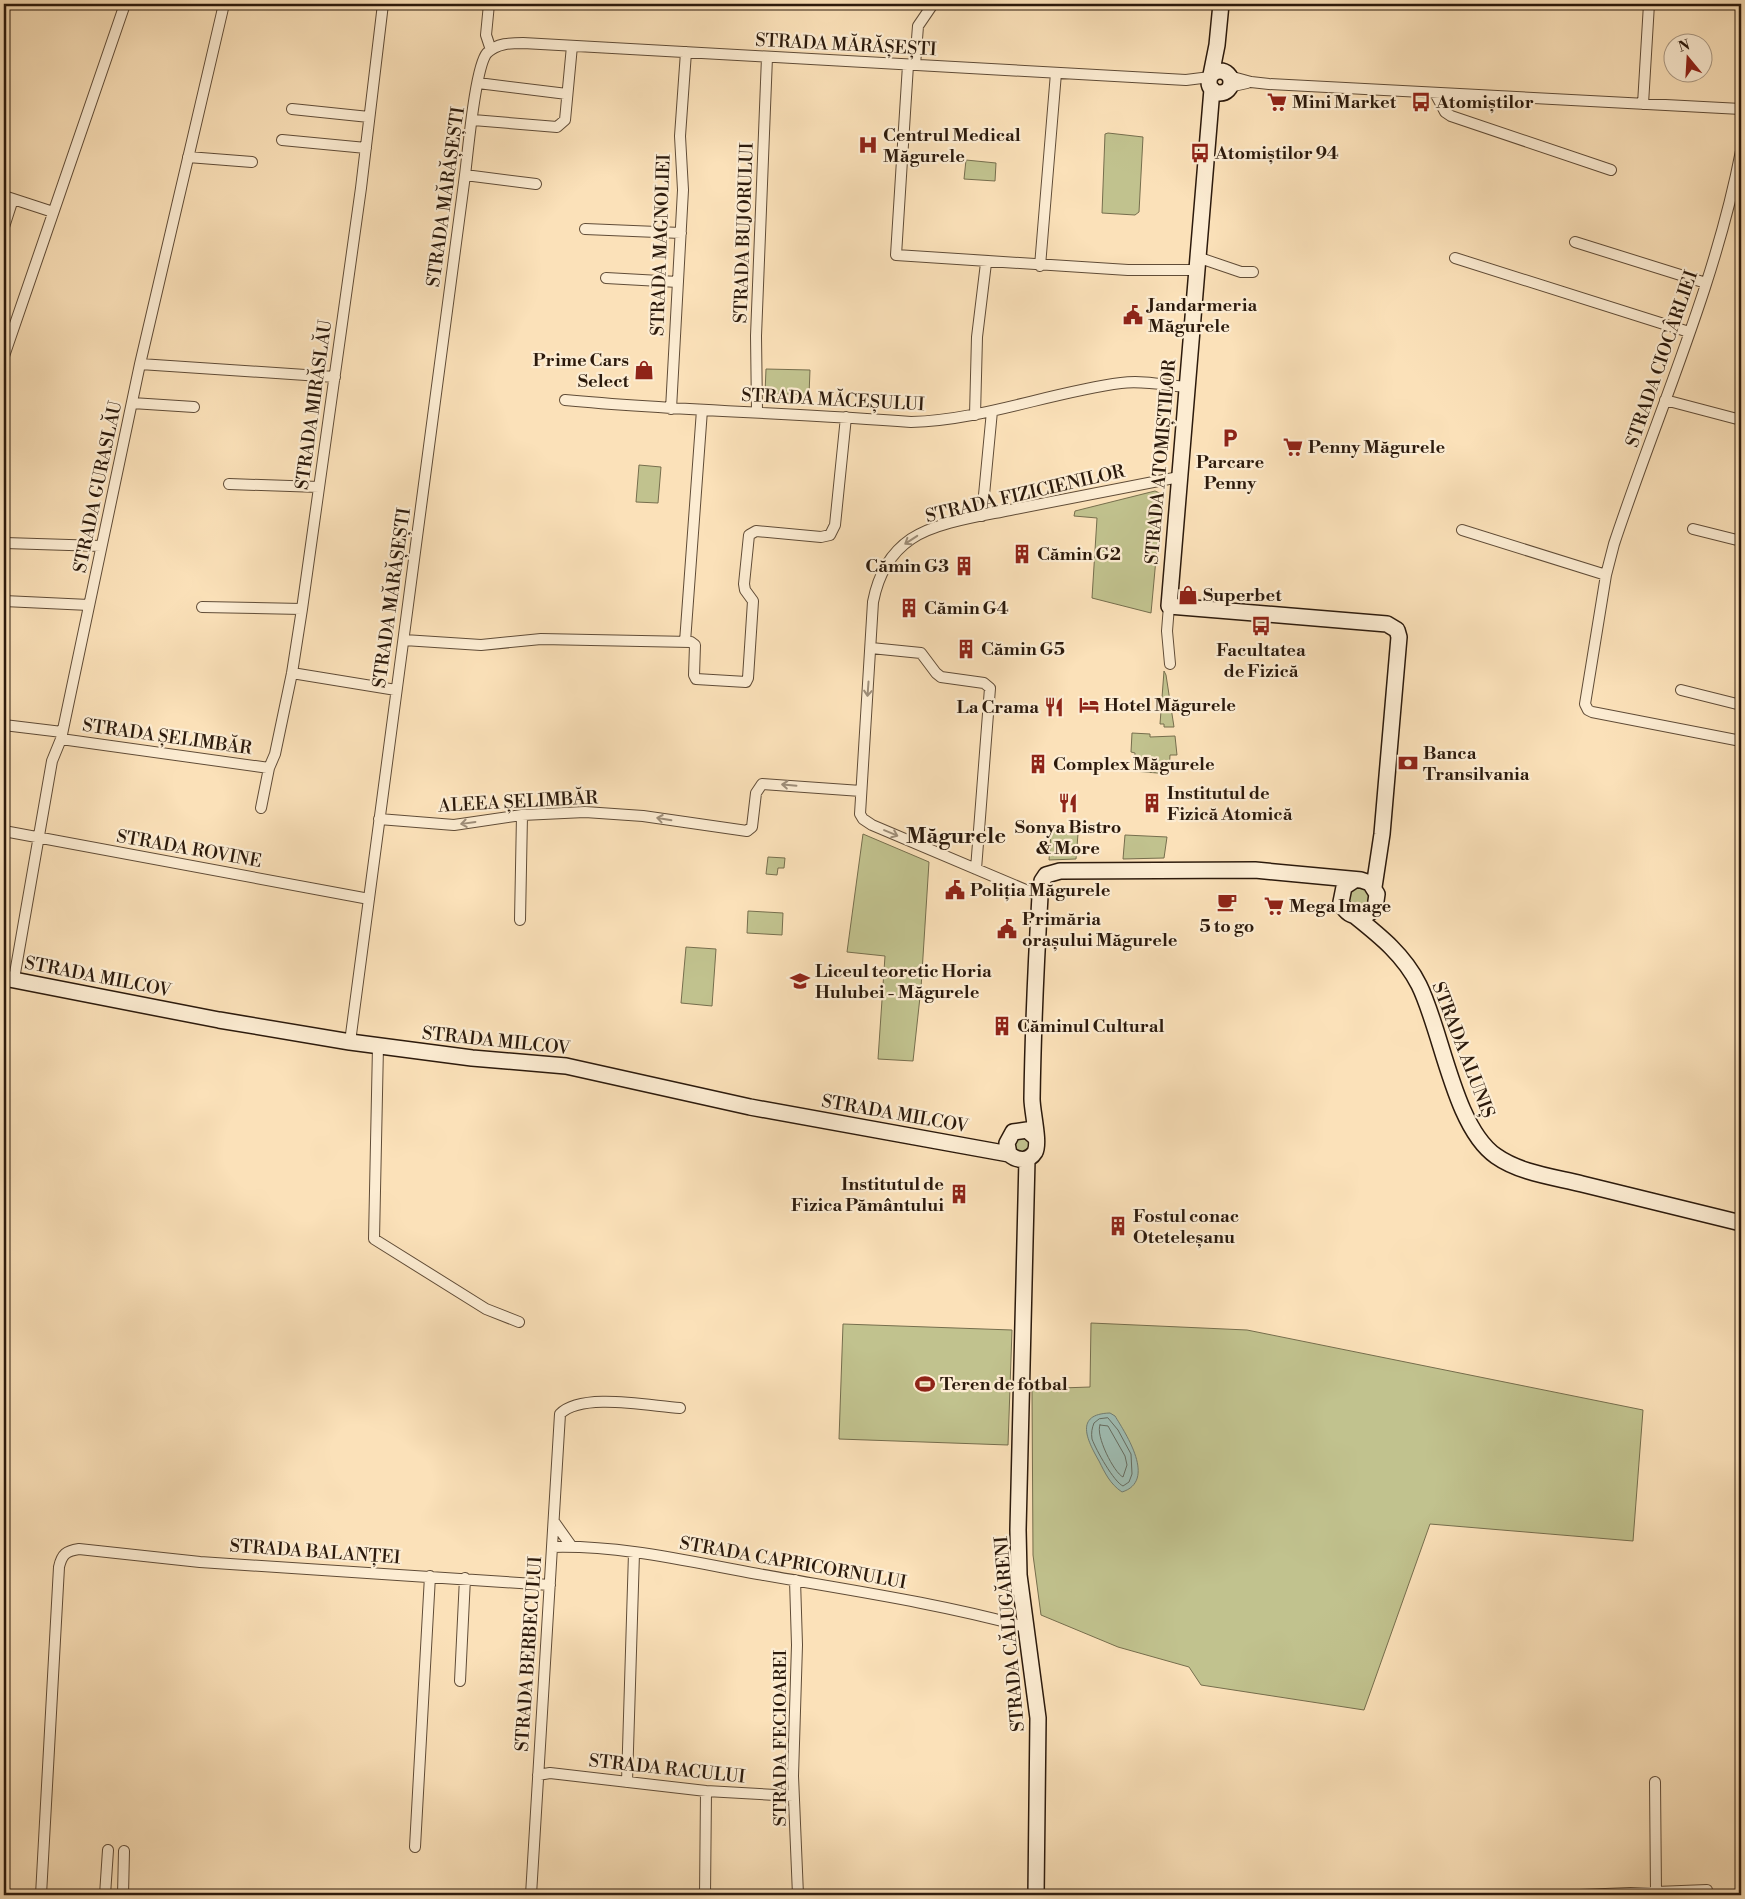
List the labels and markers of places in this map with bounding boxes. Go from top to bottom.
supermarket icon: Mini Market [1266,91,1288,113]
place label: Mini Market [1292,91,1397,114]
bus stop icon: Atomiștilor [1410,91,1432,113]
place label: Atomiștilor [1435,91,1534,114]
place label: Centrul Medical Măgurele [883,124,1021,168]
hospital icon: Centrul Medical Măgurele [857,134,879,156]
bus stop icon: Atomiștilor 94 [1189,142,1211,164]
place label: Atomiștilor 94 [1214,142,1339,165]
place label: Jandarmeria Măgurele [1145,294,1257,338]
public building icon: Jandarmeria Măgurele [1122,304,1144,326]
place label: Prime Cars Select [533,349,630,393]
shop icon: Prime Cars Select [633,359,655,381]
parking icon: Parcare Penny [1219,427,1241,449]
supermarket icon: Penny Măgurele [1282,436,1304,458]
place label: Penny Măgurele [1308,436,1445,459]
place label: Parcare Penny [1196,451,1264,495]
building icon: Cămin G2 [1011,543,1033,565]
place label: Cămin G2 [1037,543,1121,566]
place label: Cămin G3 [865,555,949,578]
building icon: Cămin G3 [953,555,975,577]
shop icon: Superbet [1177,584,1199,606]
place label: Superbet [1203,584,1282,607]
building icon: Cămin G4 [898,597,920,619]
place label: Cămin G4 [924,597,1009,620]
bus stop icon: Facultatea de Fizică [1250,615,1272,637]
building icon: Cămin G5 [955,638,977,660]
place label: Cămin G5 [981,638,1065,661]
place label: Facultatea de Fizică [1216,639,1306,683]
hotel icon: Hotel Măgurele [1078,694,1100,716]
place label: Hotel Măgurele [1104,694,1236,717]
place label: La Crama [957,696,1039,719]
restaurant icon: La Crama [1043,696,1065,718]
place label: Banca Transilvania [1423,742,1530,786]
bank icon: Banca Transilvania [1397,752,1419,774]
building icon: Complex Măgurele [1027,753,1049,775]
place label: Complex Măgurele [1053,753,1215,776]
place label: Institutul de Fizică Atomică [1167,782,1293,826]
restaurant icon: Sonya Bistro & More [1057,792,1079,814]
building icon: Institutul de Fizică Atomică [1141,792,1163,814]
place label: Sonya Bistro & More [1015,816,1121,860]
public building icon: Poliția Măgurele [944,879,966,901]
place label: Poliția Măgurele [970,879,1111,902]
cafe icon: 5 to go [1216,891,1238,913]
supermarket icon: Mega Image [1263,895,1285,917]
place label: Mega Image [1289,895,1392,918]
place label: Primăria orașului Măgurele [1022,908,1178,952]
place label: 5 to go [1200,915,1254,938]
public building icon: Primăria orașului Măgurele [996,918,1018,940]
place label: Liceul teoretic Horia Hulubei - Măgurele [815,960,992,1004]
school or university icon: Liceul teoretic Horia Hulubei - Măgurele [789,970,811,992]
building icon: Căminul Cultural [991,1015,1013,1037]
place label: Căminul Cultural [1017,1015,1164,1038]
place label: Institutul de Fizica Pământului [791,1173,944,1217]
building icon: Institutul de Fizica Pământului [948,1183,970,1205]
place label: Fostul conac Oteteleșanu [1133,1205,1239,1249]
building icon: Fostul conac Oteteleșanu [1107,1215,1129,1237]
sports icon: Teren de fotbal [914,1373,936,1395]
place label: Teren de fotbal [940,1373,1068,1396]

